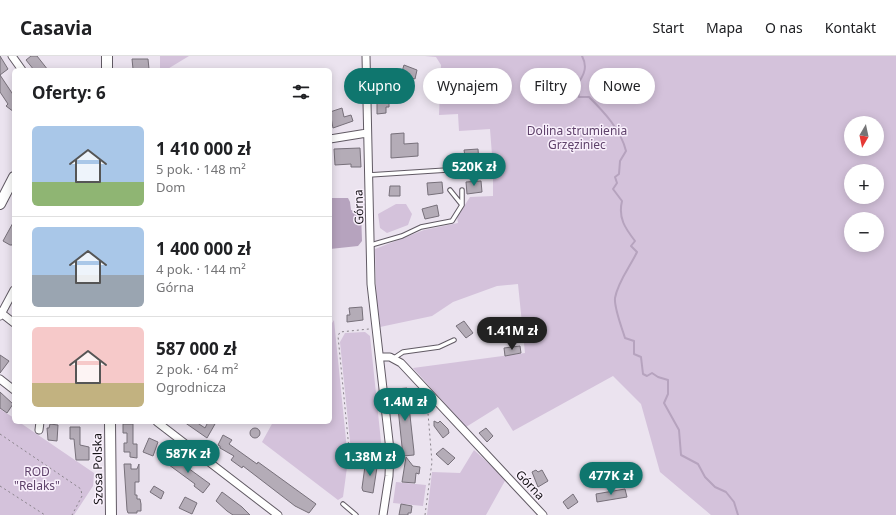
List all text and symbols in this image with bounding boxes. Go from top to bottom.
text: Casavia [20,15,92,41]
text: Start [653,18,684,37]
text: Mapa [706,18,743,37]
text: O nas [765,18,803,37]
text: Kontakt [825,18,876,37]
chip: Kupno [344,68,415,104]
chip: Wynajem [423,68,512,104]
chip: Filtry [520,68,581,104]
chip: Nowe [589,68,655,104]
text: Oferty: 6 [32,81,106,104]
icon: filters [290,81,312,103]
north arrow [844,116,884,156]
map controls [844,116,884,252]
park label: Dolina strumienia Grzęziniec [527,122,627,153]
text: 1 410 000 zł [156,137,251,160]
icon: home [64,142,112,190]
pin: 520K zł [437,153,511,187]
text: 520K zł [452,157,496,175]
text: 5 pok. · 148 m² [156,160,246,178]
button: + [844,164,884,204]
text: Dom [156,178,186,196]
street label: Górna [349,189,368,225]
button: − [844,212,884,252]
text: 1 400 000 zł [156,237,251,260]
icon: home [64,243,112,291]
text: 4 pok. · 144 m² [156,260,246,278]
text: Górna [156,278,194,296]
pin: 1.41M zł [471,317,553,351]
text: 1.41M zł [486,321,538,339]
text: 587 000 zł [156,337,237,360]
icon: home [64,343,112,391]
text: 2 pok. · 64 m² [156,360,238,378]
text: Ogrodnicza [156,378,226,396]
pin: 1.4M zł [368,388,442,422]
text: 1.4M zł [383,392,427,410]
street label: Szosa Polska [88,433,107,505]
pin: 587K zł [151,440,225,474]
pin: 1.38M zł [329,443,411,477]
text: 587K zł [166,444,210,462]
text: 1.38M zł [344,447,396,465]
pin: 477K zł [574,462,648,496]
park label: ROD "Relaks" [14,463,60,494]
street label: Górna [512,466,549,503]
text: 477K zł [589,466,633,484]

